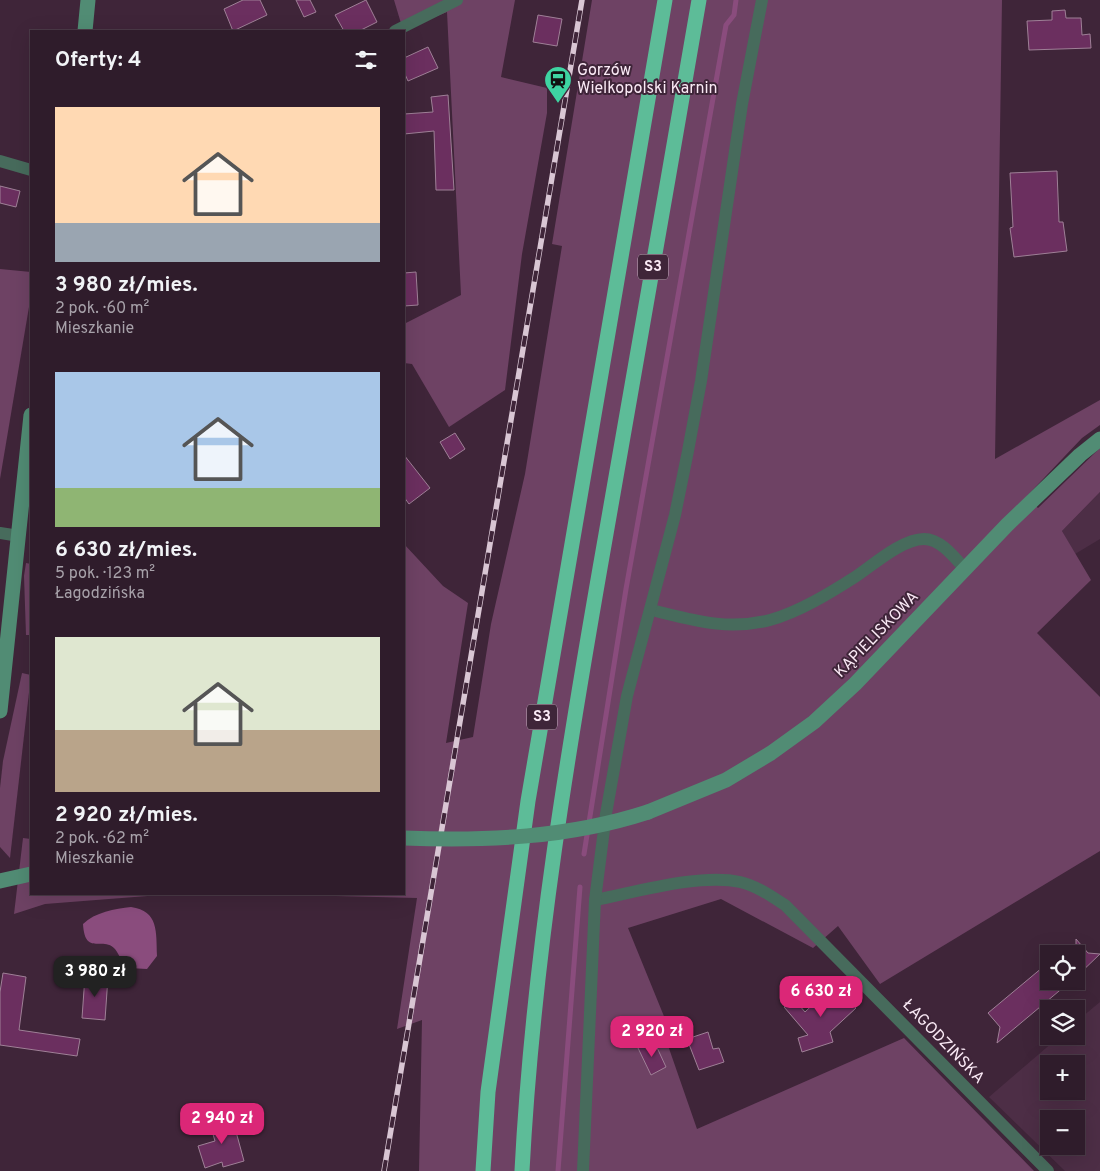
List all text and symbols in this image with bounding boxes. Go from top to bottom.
icon: filters [352,46,380,74]
text: Oferty: 4 [55,47,142,74]
place label: Gorzów Wielkopolski Karnin [577,61,718,99]
station icon: Gorzów Wielkopolski Karnin [543,65,573,104]
icon: home [173,139,263,229]
road number: S3 [638,254,668,280]
text: 3 980 zł/mies. [55,272,198,299]
text: 2 pok. · 60 m² [55,299,149,319]
text: Mieszkanie [55,319,134,339]
icon: home [173,404,263,494]
text: 6 630 zł/mies. [55,537,197,564]
text: 5 pok. · 123 m² [55,564,155,584]
text: Łagodzińska [55,584,145,604]
street label: KĄPIELISKOWA [831,587,923,683]
icon: home [173,669,263,759]
road number: S3 [527,704,557,730]
text: 2 920 zł/mies. [55,802,198,829]
text: 2 pok. · 62 m² [55,829,149,849]
text: Mieszkanie [55,849,134,869]
map controls [1040,945,1085,1155]
button: locate [1040,945,1085,990]
pin: 3 980 zł [43,956,147,998]
text: 3 980 zł [64,962,126,982]
pin: 6 630 zł [769,976,873,1018]
text: 6 630 zł [791,982,851,1002]
street label: ŁAGODZIŃSKA [898,994,990,1088]
button: layers [1040,1000,1085,1045]
pin: 2 920 zł [600,1016,704,1058]
text: 2 920 zł [621,1022,683,1042]
button: + [1040,1055,1085,1100]
pin: 2 940 zł [170,1102,274,1145]
text: 2 940 zł [191,1109,253,1129]
button: − [1040,1110,1085,1155]

